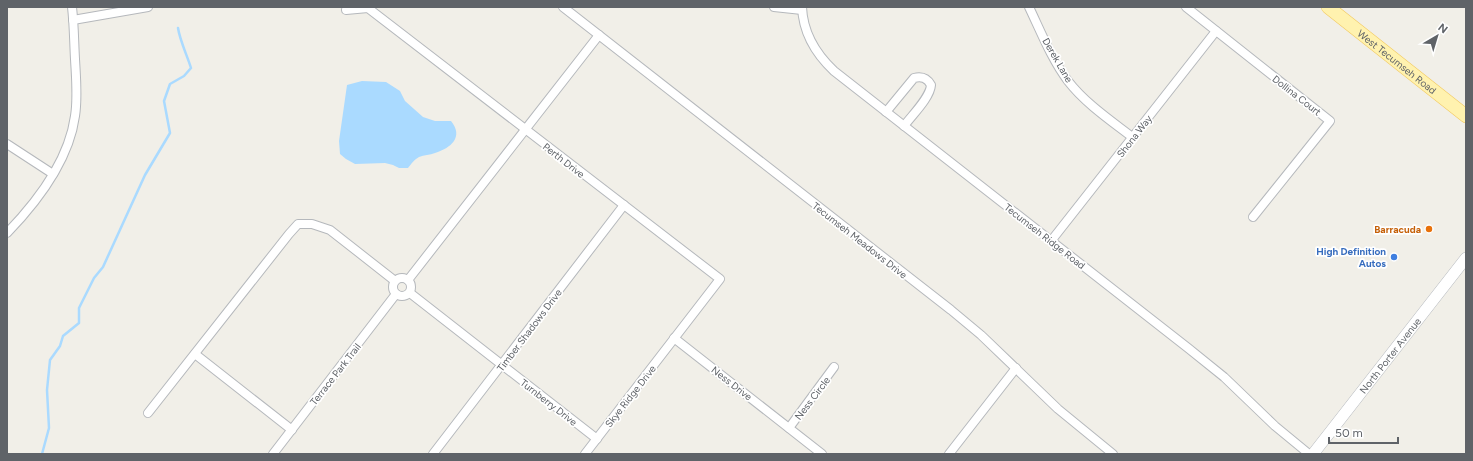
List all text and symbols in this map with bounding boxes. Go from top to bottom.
north arrow [1417,16,1457,56]
text: N [1435,21,1450,36]
street label: West Tecumseh Road [1355,27,1439,97]
street label: Derek Lane [1039,35,1076,86]
street label: Dollina Court [1270,72,1324,119]
street label: Shona Way [1114,112,1155,160]
street label: Perth Drive [540,140,588,181]
street label: Tecumseh Meadows Drive [810,199,910,282]
street label: Tecumseh Ridge Road [1002,201,1088,272]
place label: Barracuda [1374,223,1421,236]
marker: Barracuda [1424,224,1434,234]
place label: High Definition Autos [1316,245,1386,270]
marker: High Definition Autos [1389,252,1399,262]
street label: Timber Shadows Drive [494,286,565,374]
street label: North Porter Avenue [1357,315,1424,396]
street label: Terrace Park Trail [307,341,364,408]
street label: Skye Ridge Drive [602,362,659,430]
street label: Ness Drive [709,363,755,404]
street label: Ness Circle [792,374,833,423]
street label: Turnberry Drive [518,376,580,429]
scale bar [1329,419,1398,445]
text: 50 m [1335,426,1363,440]

